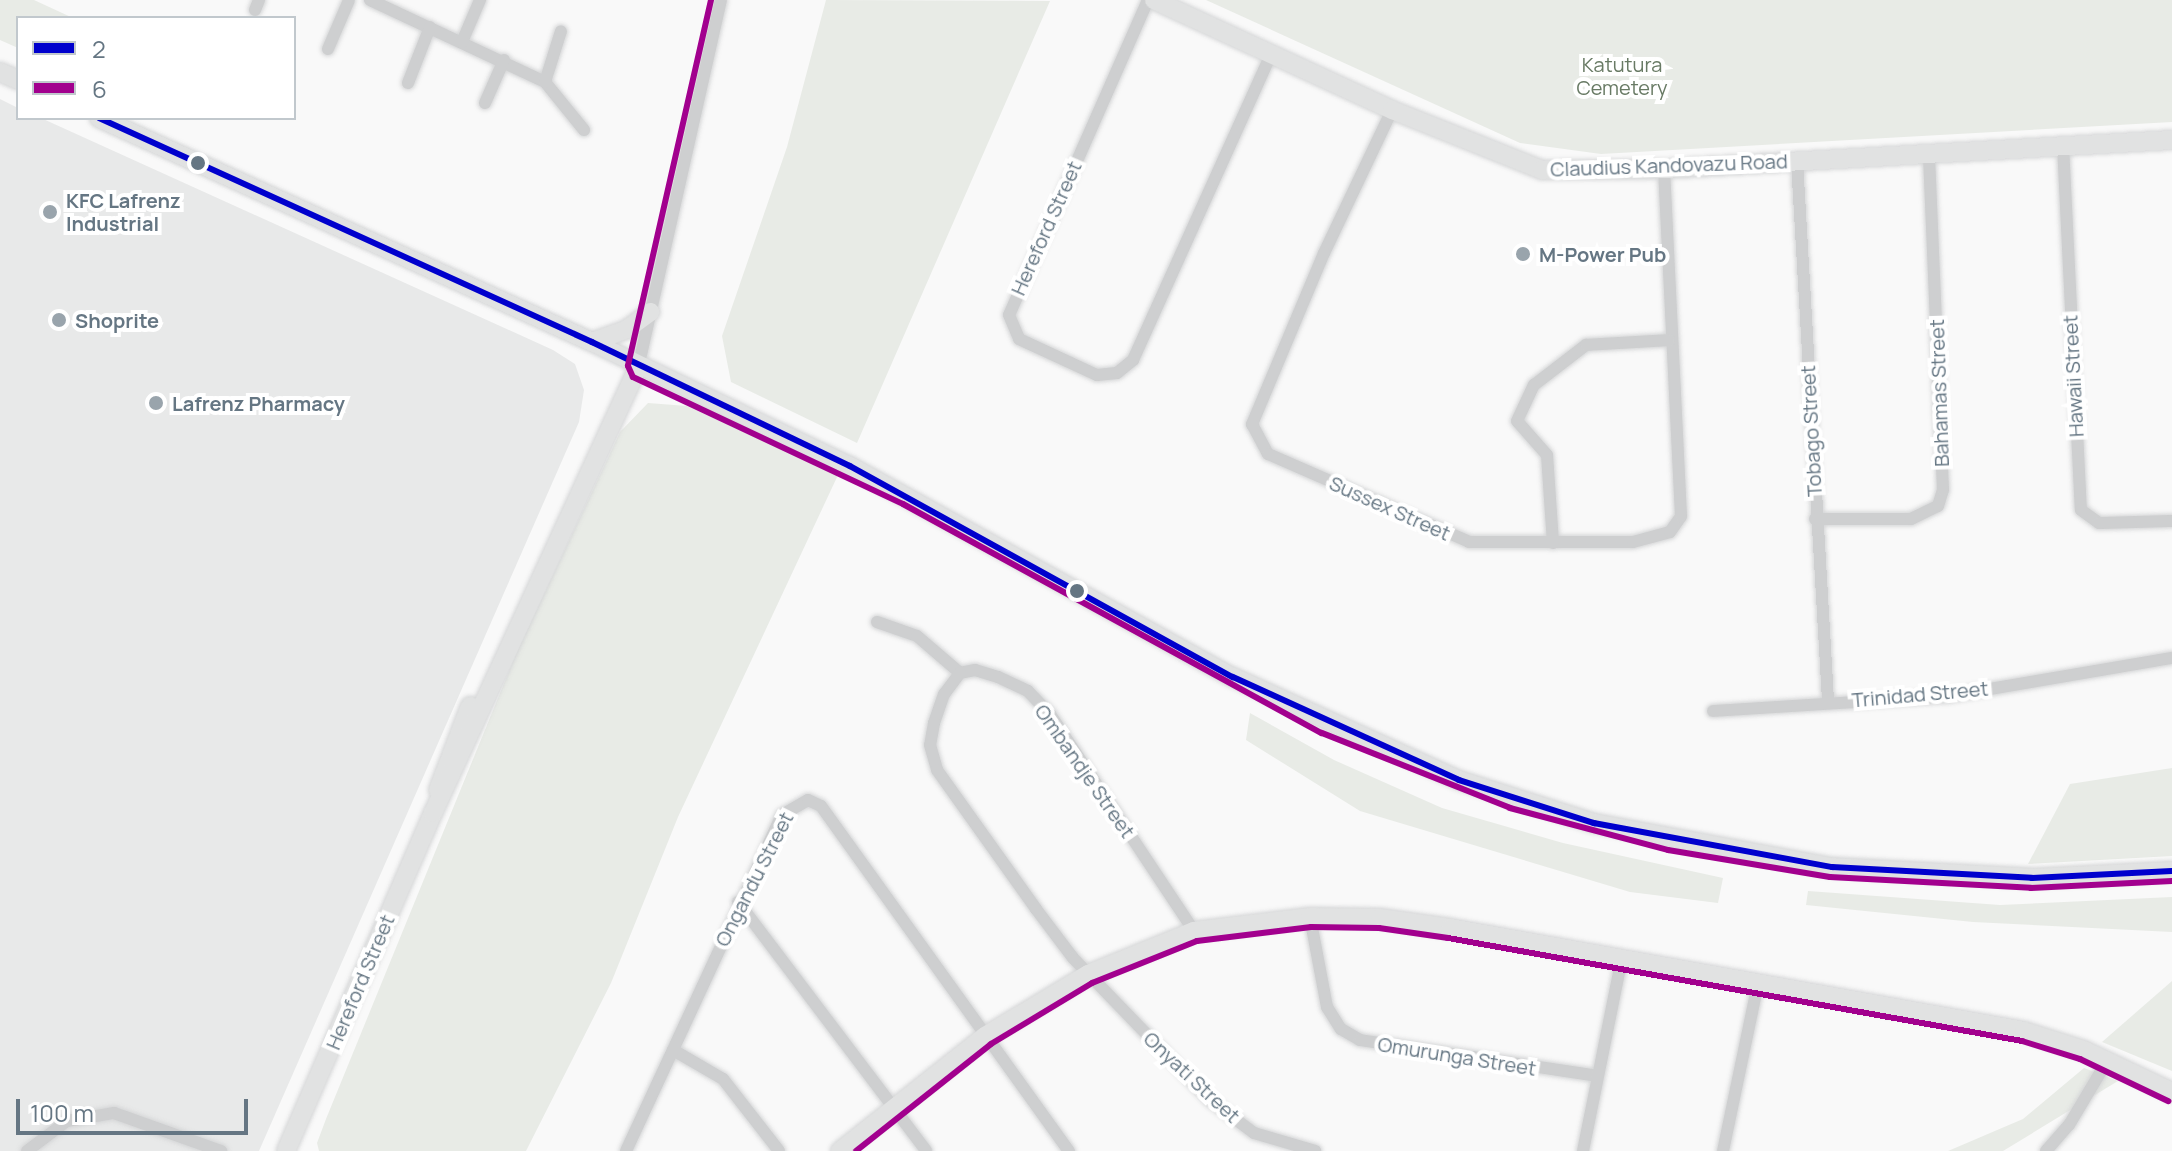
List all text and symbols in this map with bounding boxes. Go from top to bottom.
legend [16,16,296,120]
text: 2 [92,32,106,65]
park label: Katutura Cemetery [1576,53,1668,100]
text: 6 [92,72,107,105]
street label: Claudius Kandovazu Road [1550,149,1788,181]
unlabelled marker [190,155,206,171]
street label: Hereford Street [1006,157,1086,299]
place label: KFC Lafrenz Industrial [66,188,181,235]
marker: KFC Lafrenz Industrial [41,203,59,221]
place label: M-Power Pub [1539,242,1666,266]
marker: M-Power Pub [1514,245,1532,263]
place label: Shoprite [75,308,159,332]
marker: Shoprite [50,311,68,329]
street label: Hawaii Street [2058,314,2088,438]
street label: Bahamas Street [1924,319,1954,467]
street label: Tobago Street [1796,365,1826,497]
place label: Lafrenz Pharmacy [172,391,345,415]
marker: Lafrenz Pharmacy [147,394,165,412]
street label: Sussex Street [1326,471,1454,545]
unlabelled marker [1069,583,1085,599]
street label: Trinidad Street [1851,676,1989,712]
street label: Ombandje Street [1030,700,1140,842]
street label: Ongandu Street [710,808,798,950]
street label: Hereford Street [321,911,399,1053]
street label: Onyati Street [1139,1026,1245,1128]
street label: Omurunga Street [1376,1032,1538,1080]
scale bar [20,1083,252,1133]
text: 100 m [30,1096,94,1129]

